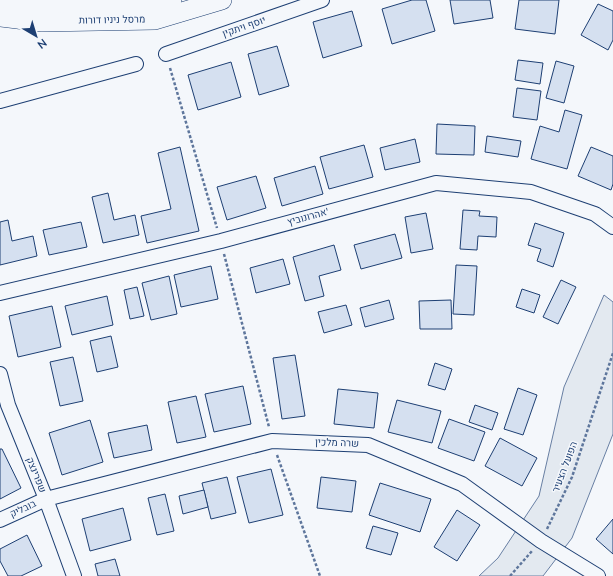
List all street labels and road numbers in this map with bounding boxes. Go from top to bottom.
street label: מרסל ניניו דורות [79,12,145,28]
street label: יוסף ויתקין [220,13,268,41]
street label: אהרונוביץ' [286,205,330,229]
street label: שרה מלכין [315,435,359,451]
street label: הפועל הצעיר [549,439,581,495]
street label: שפרינצק [22,455,50,495]
street label: בובליק [7,496,39,521]

